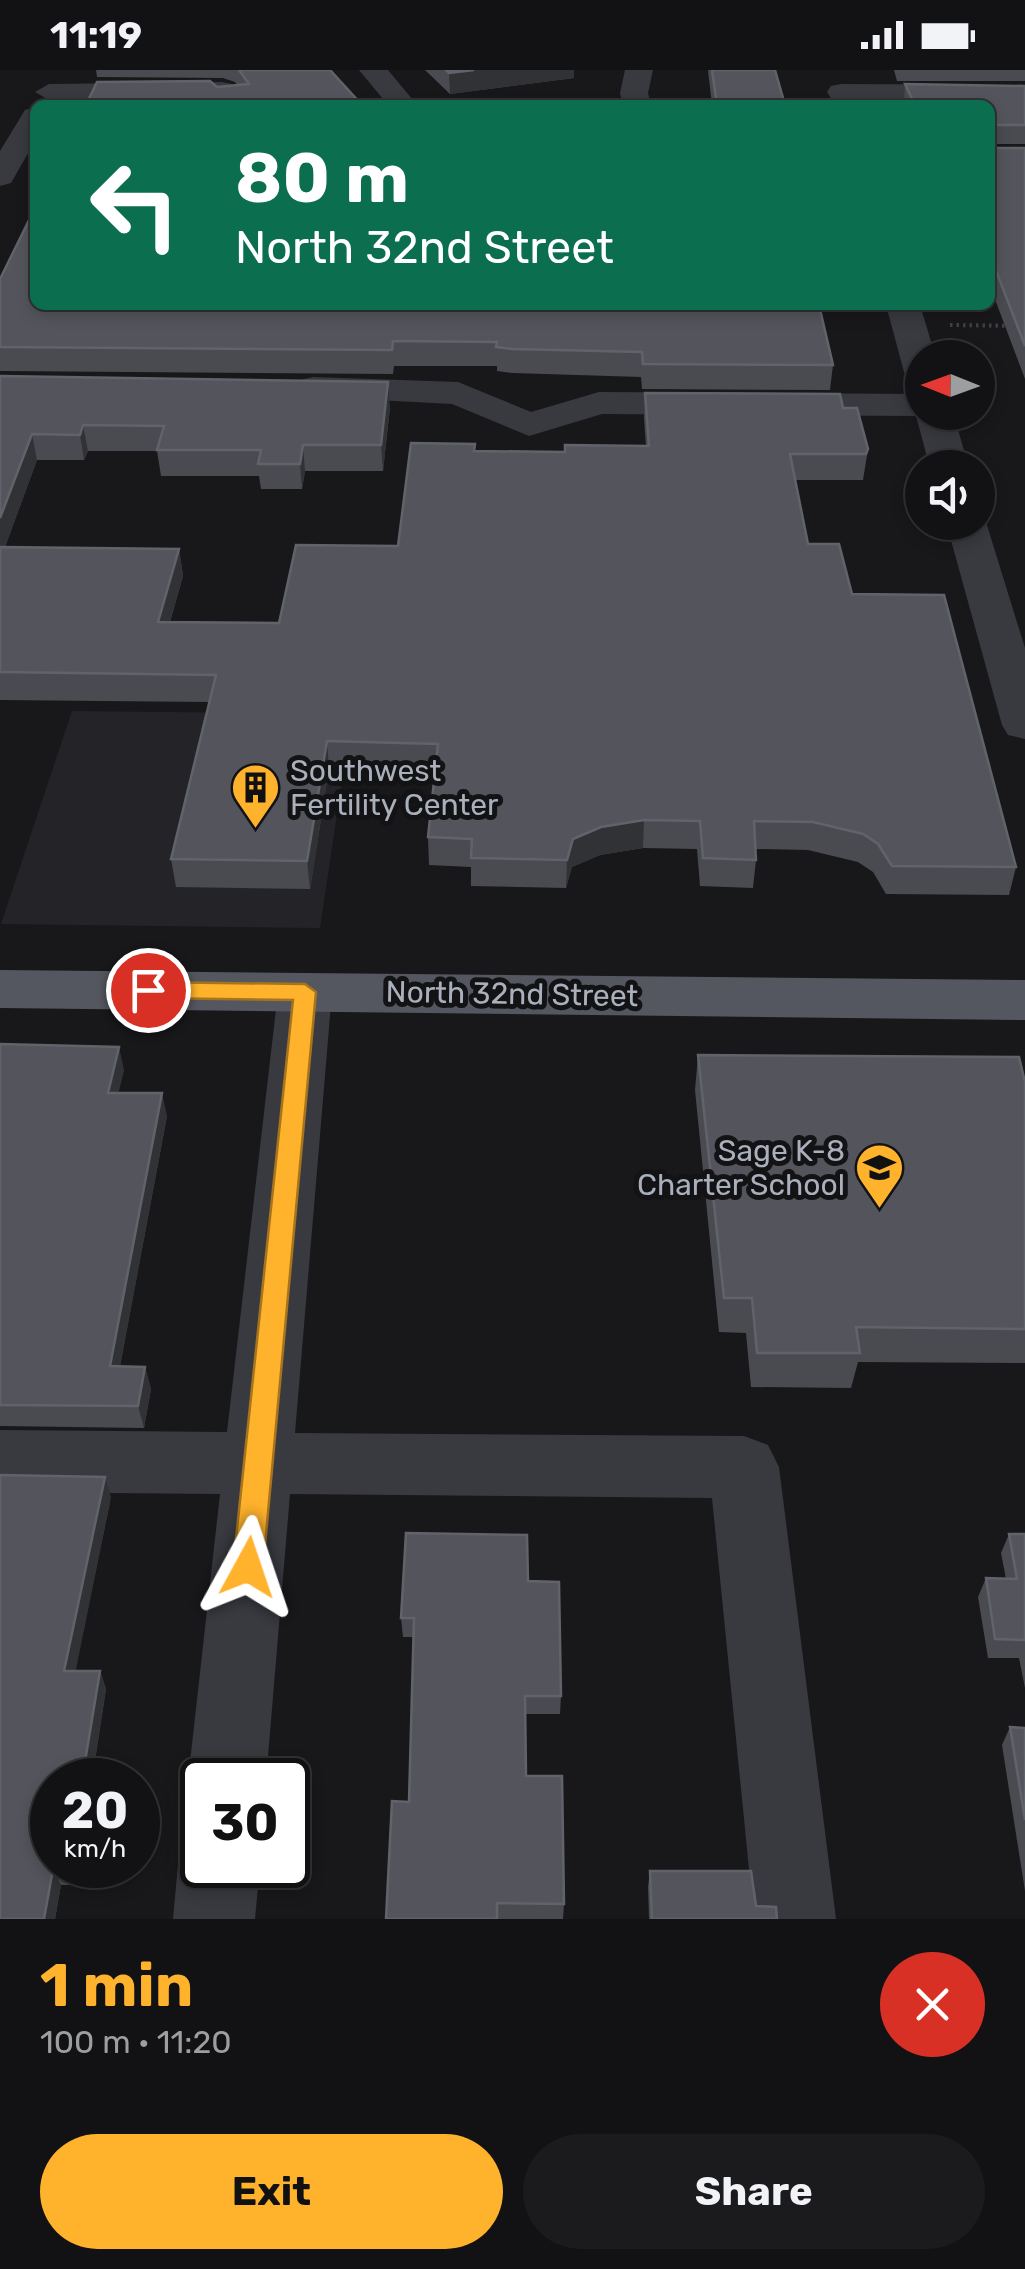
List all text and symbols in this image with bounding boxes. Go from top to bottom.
text: 11:19 [50,12,142,58]
text: 80 m [235,137,409,220]
icon: left [70,140,200,270]
text: North 32nd Street [235,221,614,274]
north arrow [905,340,995,430]
map controls [905,340,995,540]
button: sound [905,450,995,540]
place label: Southwest Fertility Center [290,753,499,823]
building icon: Southwest Fertility Center [229,762,281,830]
pin [106,948,191,1033]
icon: arrive [121,963,176,1018]
street label: North 32nd Street [385,974,639,1014]
place label: Sage K-8 Charter School [637,1133,845,1203]
school or university icon: Sage K-8 Charter School [854,1142,906,1210]
position arrow [196,1515,300,1619]
speed limit sign: 30 [180,1758,310,1888]
text: 20 [62,1781,128,1841]
text: km/h [64,1834,126,1863]
text: 1 min [40,1950,193,2021]
button: close [880,1952,985,2057]
text: 100 m · 11:20 [40,2023,232,2061]
button: Exit [40,2134,503,2249]
button: Share [523,2134,985,2249]

